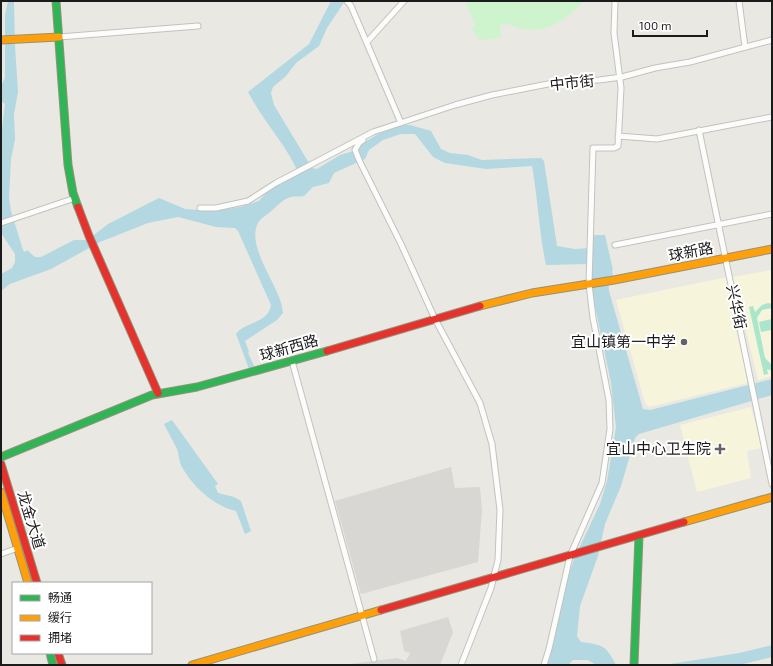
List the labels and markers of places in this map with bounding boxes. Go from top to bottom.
place label: 宜山镇第一中学 [571,332,676,350]
marker: 宜山镇第一中学 [679,337,689,347]
place label: 宜山中心卫生院 [606,439,711,457]
marker: 宜山中心卫生院 [714,443,726,455]

